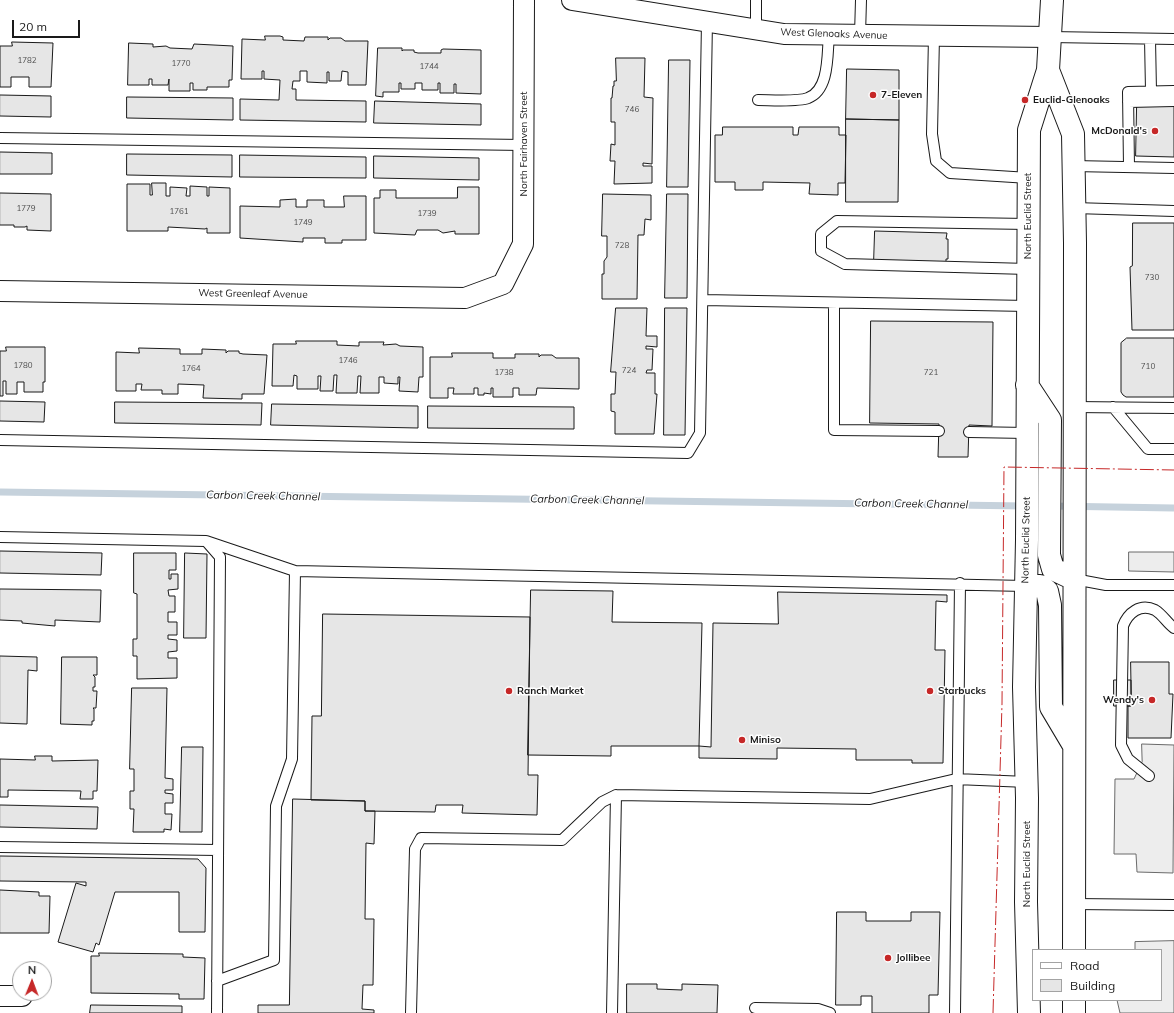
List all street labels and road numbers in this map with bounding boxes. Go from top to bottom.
street label: West Glenoaks Avenue [780,26,888,42]
street label: North Fairhaven Street [518,91,530,197]
street label: North Euclid Street [1022,173,1034,259]
street label: West Greenleaf Avenue [198,287,308,301]
street label: North Euclid Street [1019,497,1033,583]
street label: North Euclid Street [1021,821,1033,907]

